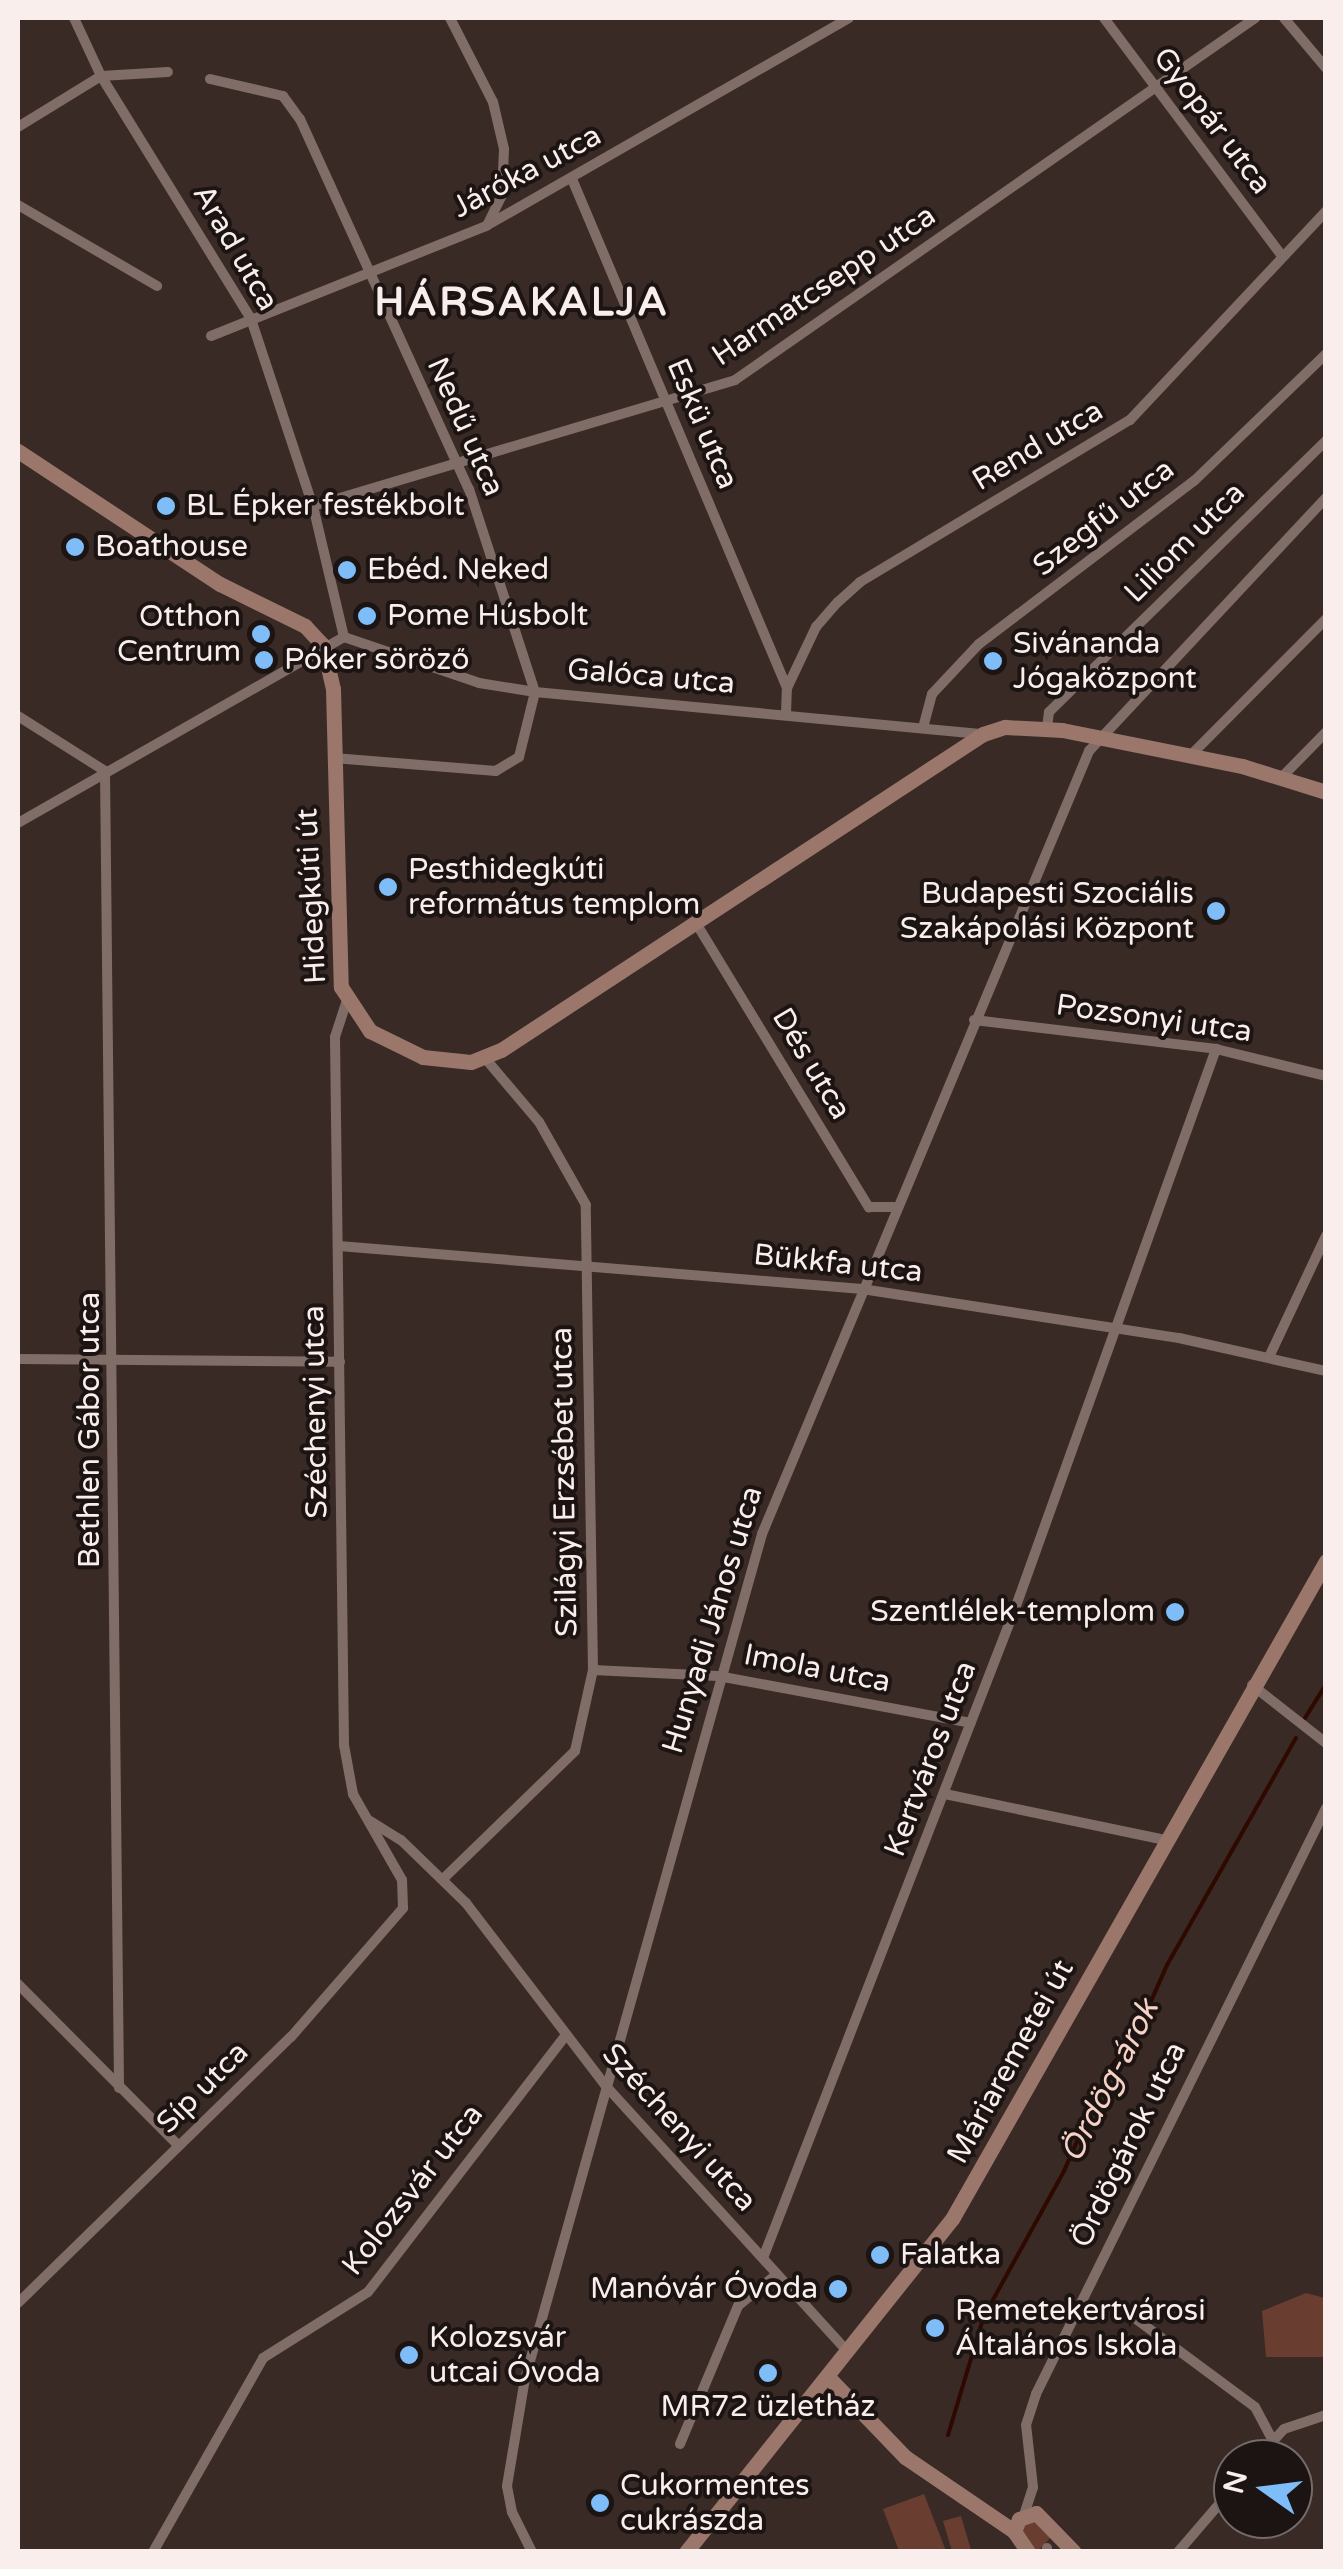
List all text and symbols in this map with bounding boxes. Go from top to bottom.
street label: Gyopár utca [1145,41,1279,201]
street label: Járóka utca [447,118,607,226]
street label: Arad utca [184,179,286,317]
street label: Harmatcsepp utca [705,198,943,374]
district label: HÁRSAKALJA [374,278,670,326]
street label: Nedű utca [418,352,512,502]
street label: Eskü utca [658,353,746,495]
street label: Rend utca [966,393,1110,499]
street label: Szegfű utca [1026,452,1182,584]
street label: Liliom utca [1117,475,1253,611]
place label: BL Épker festékbolt [186,488,465,524]
marker: BL Épker festékbolt [155,495,177,517]
place label: Boathouse [95,529,248,565]
marker: Boathouse [64,536,86,558]
place label: Ebéd. Neked [367,552,549,588]
marker: Ebéd. Neked [336,559,358,581]
place label: Pome Húsbolt [387,598,588,634]
place label: Otthon Centrum [117,599,241,670]
marker: Pome Húsbolt [356,605,378,627]
marker: Otthon Centrum [250,623,272,645]
place label: Sivánanda Jógaközpont [1013,626,1197,696]
place label: Póker söröző [284,642,469,678]
marker: Póker söröző [253,649,275,671]
marker: Sivánanda Jógaközpont [982,650,1004,672]
street label: Galóca utca [566,652,736,702]
street label: Hidegkúti út [289,807,335,985]
place label: Pesthidegkúti református templom [408,852,700,922]
marker: Pesthidegkúti református templom [377,876,399,898]
place label: Budapesti Szociális Szakápolási Központ [900,876,1194,946]
marker: Budapesti Szociális Szakápolási Központ [1203,898,1229,924]
street label: Pozsonyi utca [1054,987,1254,1051]
street label: Dés utca [764,1002,858,1126]
street label: Bükkfa utca [752,1237,924,1291]
street label: Bethlen Gábor utca [72,1292,108,1568]
street label: Széchenyi utca [296,1305,336,1519]
street label: Szilágyi Erzsébet utca [544,1327,586,1637]
street label: Hunyadi János utca [655,1482,771,1758]
place label: Szentlélek-templom [870,1594,1155,1630]
marker: Szentlélek-templom [1164,1601,1186,1623]
street label: Imola utca [741,1637,893,1701]
street label: Kertváros utca [877,1656,985,1862]
street label: Máriaremetei út [940,1954,1082,2170]
water label: Ördög-árok [1053,1993,1167,2169]
street label: Síp utca [150,2035,256,2141]
street label: Ördögárok utca [1064,2036,1194,2254]
street label: Széchenyi utca [594,2037,764,2219]
street label: Kolozsvár utca [335,2097,491,2283]
place label: Falatka [900,2237,1001,2273]
marker: Falatka [869,2244,891,2266]
place label: Manóvár Óvoda [590,2271,818,2307]
marker: Manóvár Óvoda [827,2278,849,2300]
place label: Remetekertvárosi Általános Iskola [955,2293,1206,2364]
marker: Remetekertvárosi Általános Iskola [924,2317,946,2339]
place label: Kolozsvár utcai Óvoda [429,2320,601,2390]
marker: Kolozsvár utcai Óvoda [398,2344,420,2366]
marker: MR72 üzletház [757,2362,779,2384]
place label: MR72 üzletház [660,2389,876,2425]
north arrow [1213,2439,1313,2539]
text: N [1217,2467,1255,2497]
place label: Cukormentes cukrászda [620,2468,810,2538]
marker: Cukormentes cukrászda [589,2492,611,2514]

